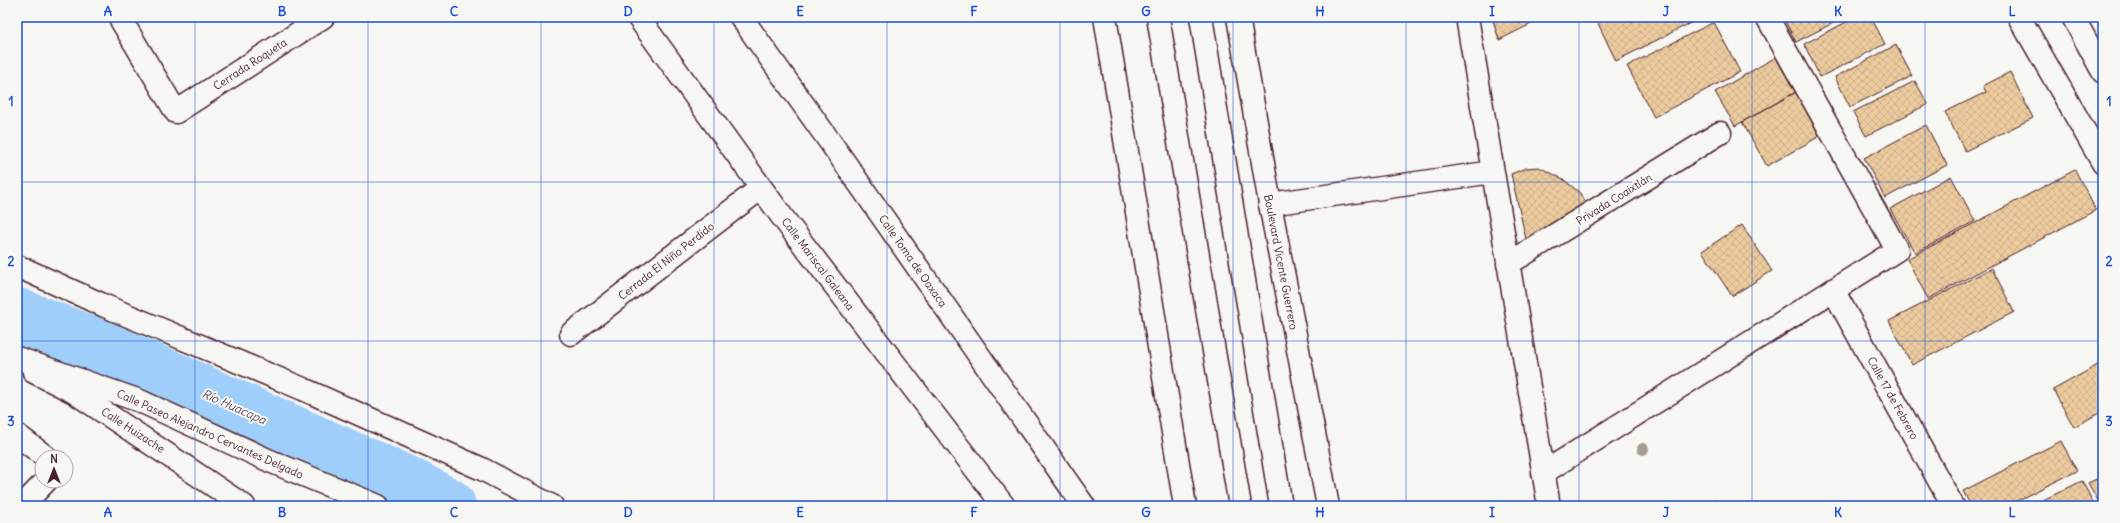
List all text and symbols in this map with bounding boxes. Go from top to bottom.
text: A [104,3,113,20]
text: B [278,3,287,20]
text: C [450,3,459,20]
text: D [623,3,633,20]
text: E [796,3,804,20]
text: F [970,3,978,20]
text: G [1141,3,1151,20]
text: H [1315,3,1325,20]
text: I [1489,3,1495,20]
text: J [1663,3,1670,20]
text: K [1834,3,1843,20]
text: L [2008,3,2016,20]
street label: Cerrada Roqueta [211,35,289,93]
text: 1 [8,93,14,110]
text: 1 [2106,93,2112,110]
street label: Privada Coaixtlán [1574,170,1654,228]
street label: Boulevard Vicente Guerrero [1261,193,1301,331]
street label: Calle Toma de Oaxaca [876,212,950,310]
street label: Calle Mariscal Galeana [779,215,857,313]
street label: Cerrada El Niño Perdido [615,219,717,303]
text: 2 [7,253,15,270]
text: 2 [2105,253,2113,270]
street label: Calle 17 de Febrero [1864,354,1922,442]
street label: Calle Paseo Alejandro Cervantes Delgado [114,386,306,482]
water label: Río Huacapa [200,386,270,428]
street label: Calle Huizache [99,404,167,456]
text: 3 [7,413,15,430]
text: 3 [2105,413,2113,430]
north arrow [34,449,74,489]
text: N [50,452,58,466]
text: A [104,504,113,521]
text: B [278,504,287,521]
text: C [450,504,459,521]
text: D [623,504,633,521]
text: E [796,504,804,521]
text: F [970,504,978,521]
text: G [1141,504,1151,521]
text: H [1315,504,1325,521]
text: I [1489,504,1495,521]
text: J [1663,504,1670,521]
text: K [1834,504,1843,521]
text: L [2008,504,2016,521]

